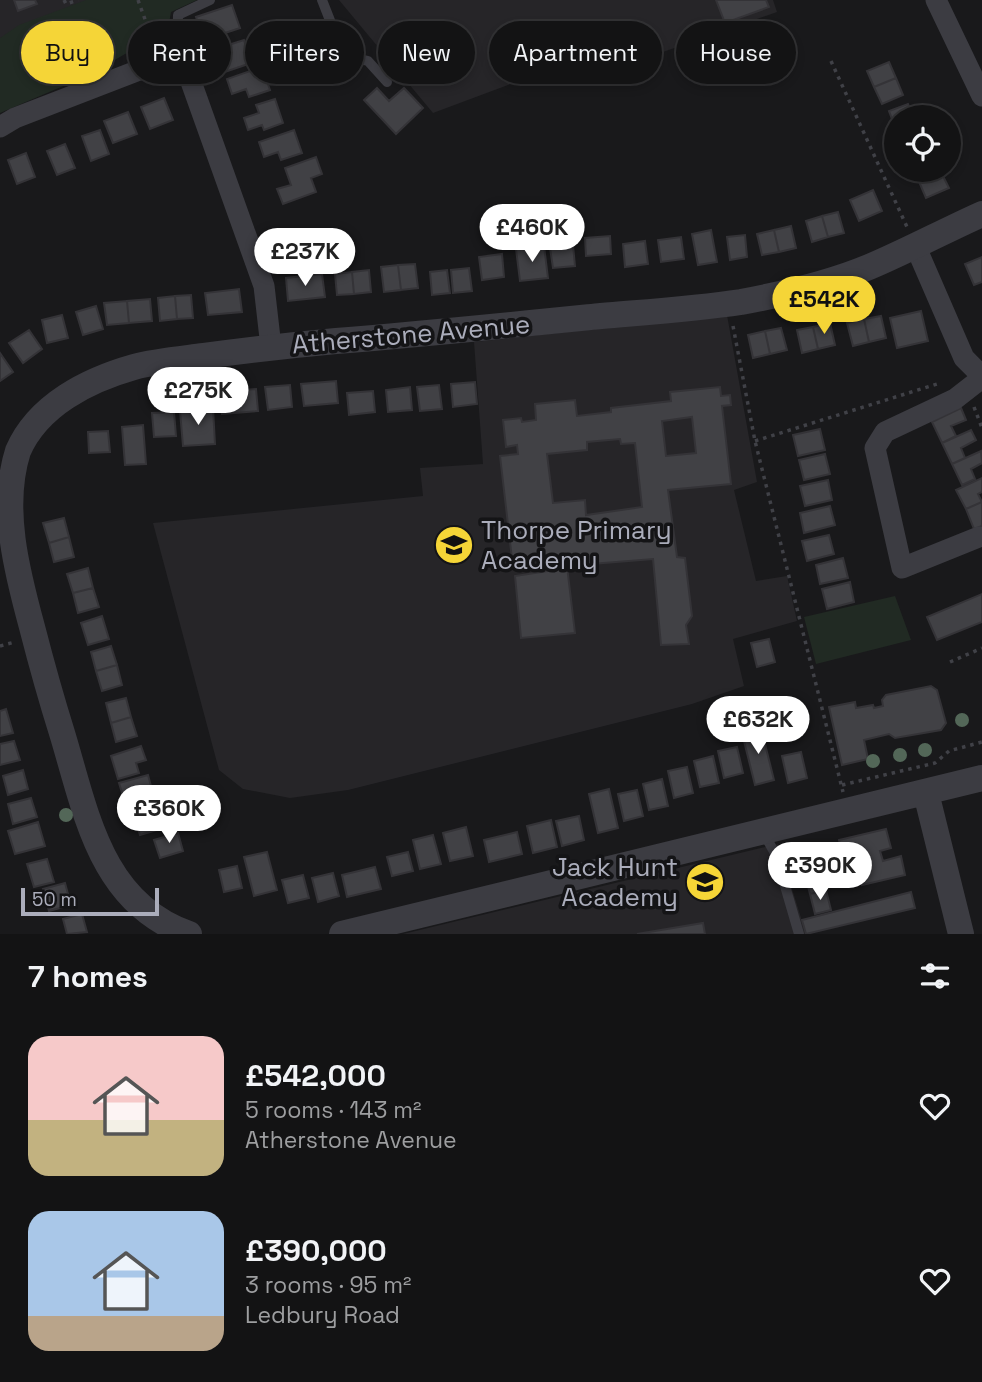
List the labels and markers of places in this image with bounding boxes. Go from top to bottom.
pin: £460K [483,204,581,264]
pin: £237K [256,229,354,288]
pin: £542K [775,276,873,336]
pin: £275K [149,368,247,427]
place label: Thorpe Primary Academy [481,513,672,577]
school or university icon: Thorpe Primary Academy [433,524,475,566]
pin: £632K [709,696,807,756]
pin: £360K [120,786,218,845]
pin: £390K [771,842,869,902]
place label: Jack Hunt Academy [552,850,678,914]
school or university icon: Jack Hunt Academy [684,861,726,903]

